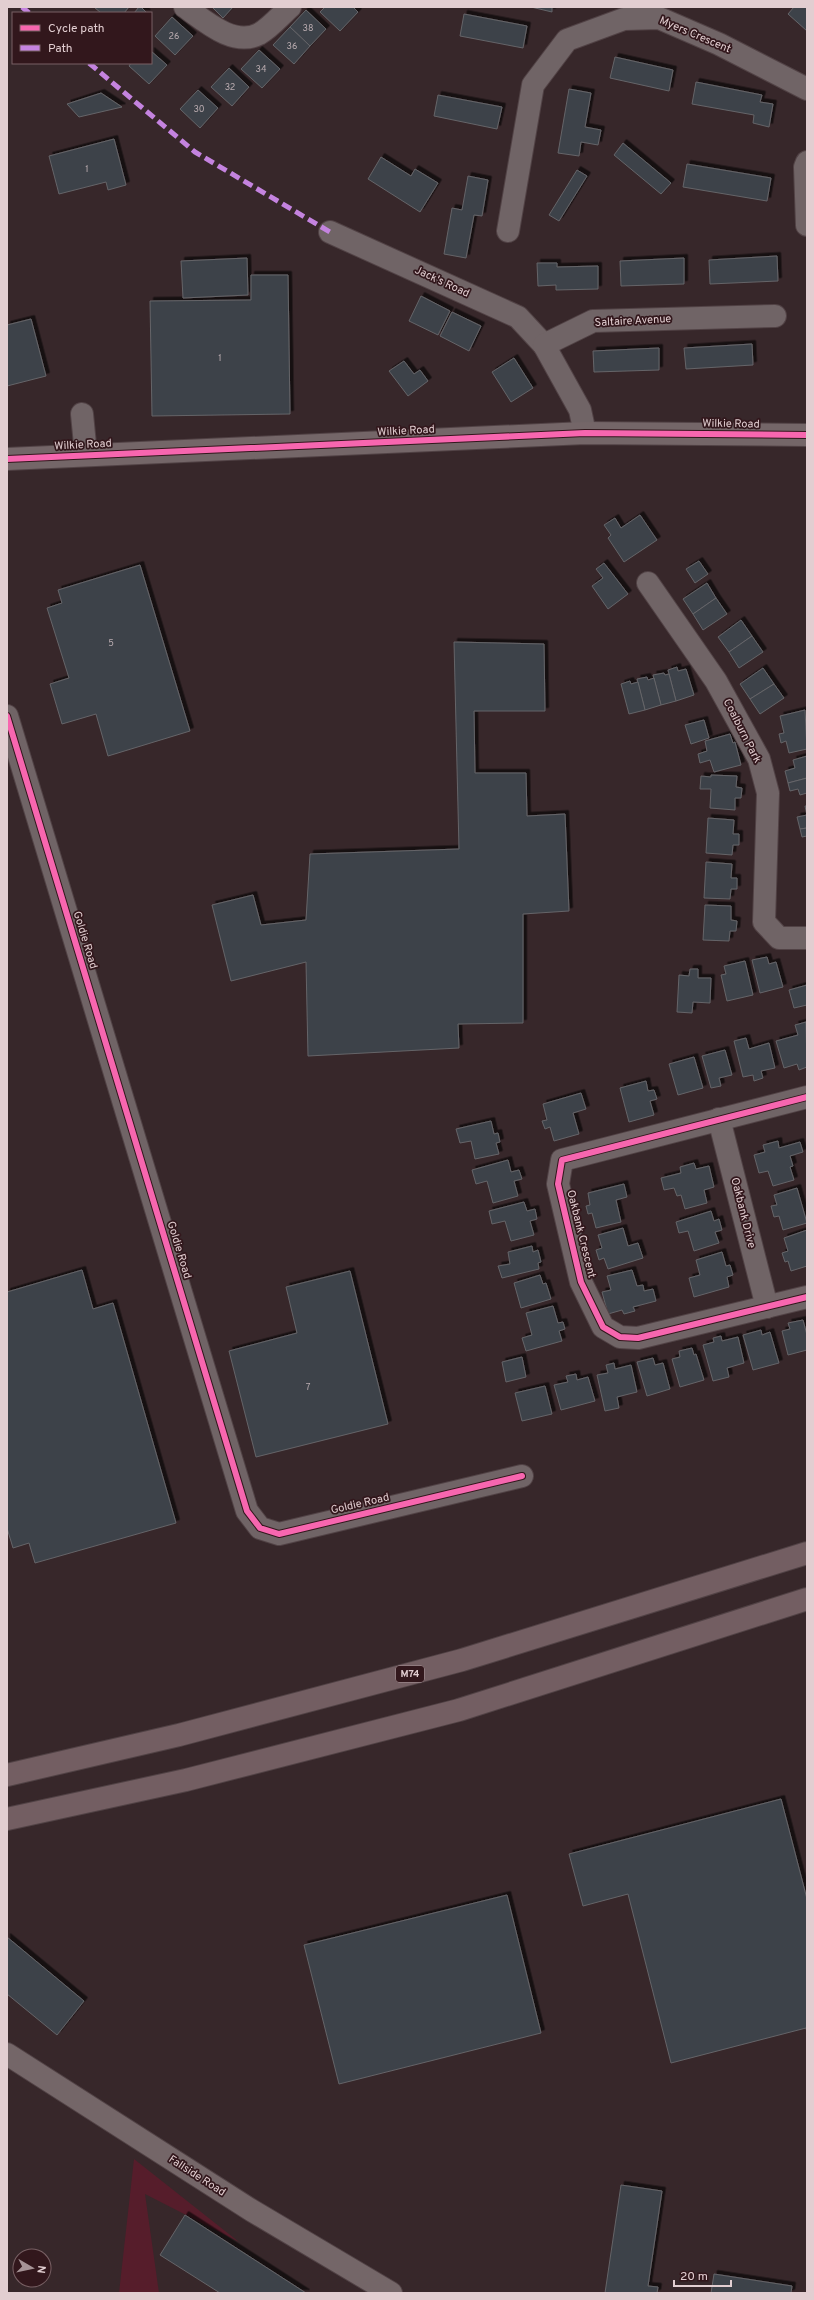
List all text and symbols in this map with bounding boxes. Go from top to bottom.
legend [12,12,152,64]
street label: Myers Crescent [657,14,733,56]
text: Cycle path [48,21,105,37]
house number: 38 [303,23,313,34]
house number: 26 [169,31,179,42]
text: Path [48,41,73,57]
house number: 36 [287,41,297,52]
house number: 34 [255,64,267,75]
house number: 32 [225,82,235,93]
house number: 30 [193,104,205,115]
house number: 1 [85,164,89,175]
street label: Jack's Road [412,263,472,301]
street label: Saltaire Avenue [594,312,672,330]
house number: 1 [218,353,222,364]
street label: Wilkie Road [702,416,760,432]
street label: Wilkie Road [377,423,435,439]
street label: Wilkie Road [54,437,112,453]
house number: 5 [108,638,114,649]
street label: Coalburn Park [720,697,764,766]
street label: Goldie Road [70,909,100,971]
street label: Oakbank Drive [727,1176,759,1250]
street label: Oakbank Crescent [563,1189,599,1279]
street label: Goldie Road [164,1219,194,1281]
house number: 7 [306,1382,311,1393]
street label: Goldie Road [329,1490,391,1518]
road number: M74 [396,1666,424,1682]
street label: Fallside Road [166,2152,228,2200]
north arrow [12,2248,52,2288]
scale bar [674,2262,731,2288]
text: N [33,2264,48,2274]
text: 20 m [680,2269,708,2285]

